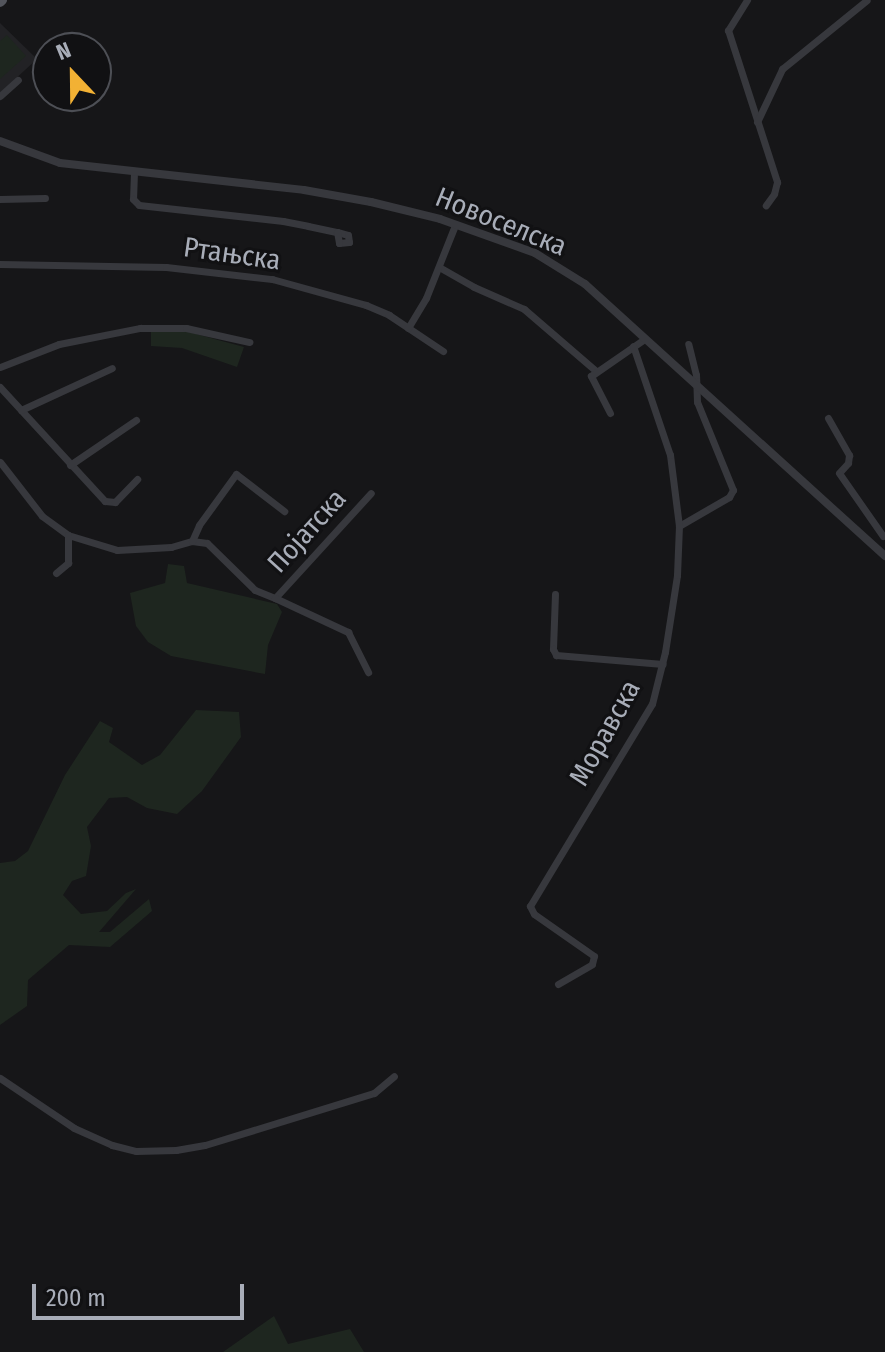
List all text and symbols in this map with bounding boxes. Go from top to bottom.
north arrow [32,32,112,112]
text: N [52,36,75,66]
street label: Новоселска [431,181,571,263]
street label: Ртањска [181,231,283,277]
street label: Појатска [261,482,353,580]
street label: Моравска [562,674,648,792]
scale bar [36,1268,248,1318]
text: 200 m [46,1284,106,1312]

